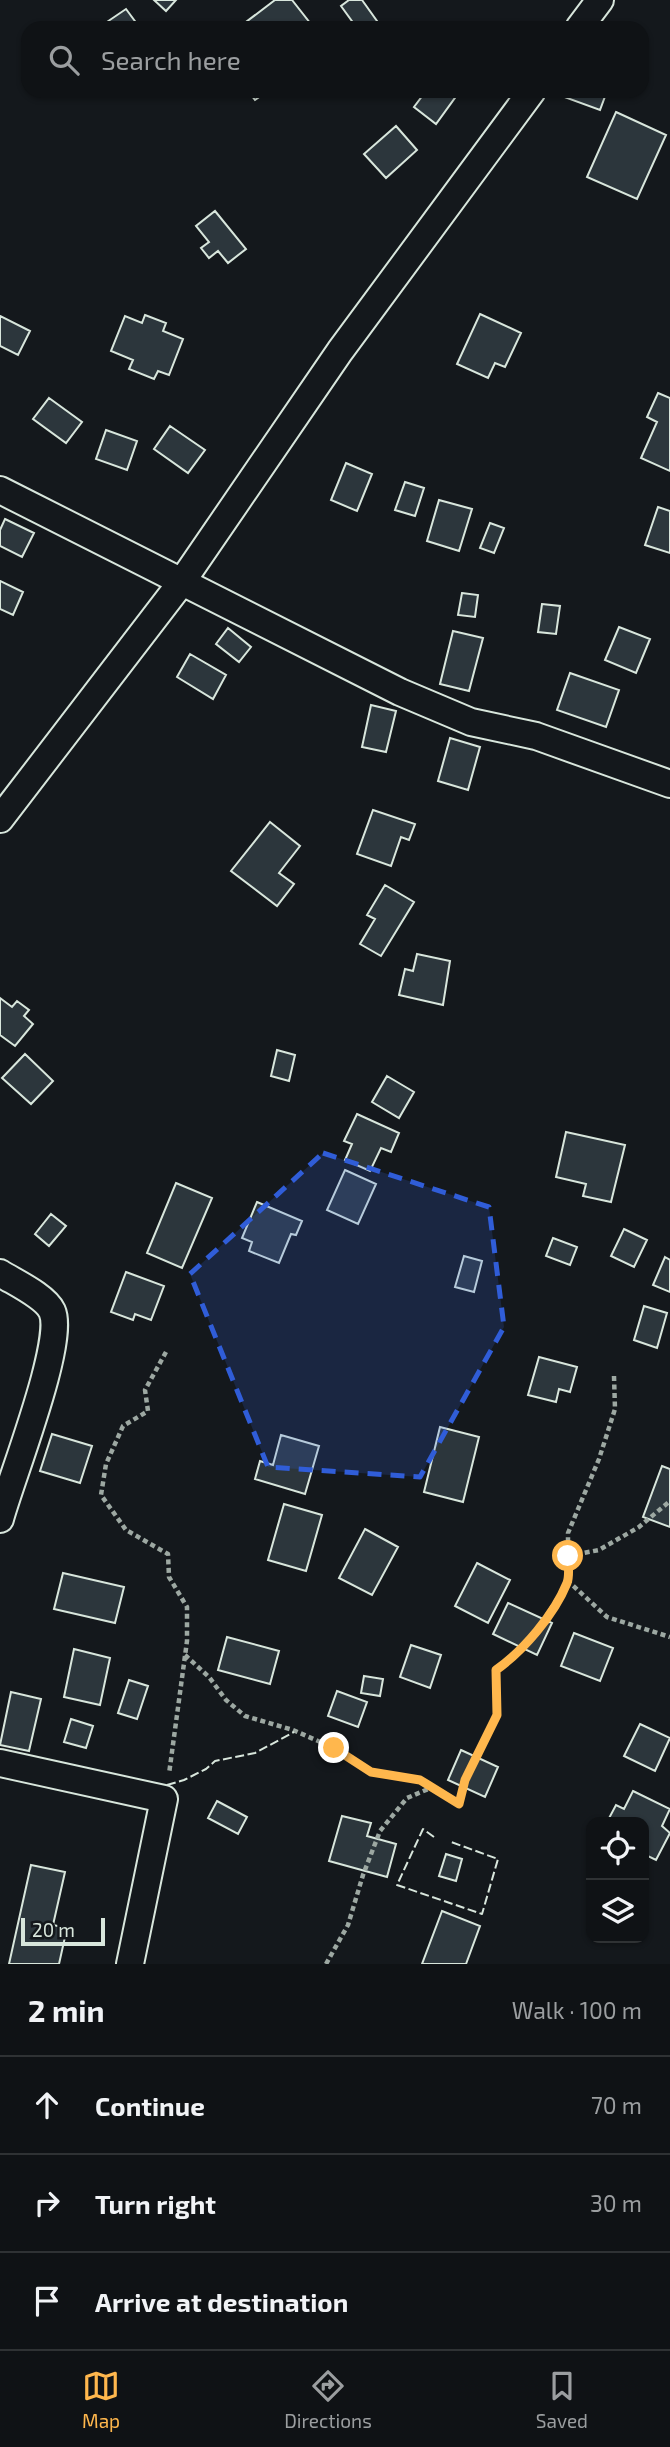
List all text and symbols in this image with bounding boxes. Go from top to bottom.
search box [21,21,649,98]
icon: search [45,41,83,79]
text: Search here [101,44,241,75]
route start [552,1540,583,1571]
route end [318,1732,349,1763]
map controls [586,1817,649,1943]
button: locate [586,1817,649,1880]
button: layers [586,1880,649,1943]
scale bar [21,1915,105,1947]
text: 20 m [32,1918,75,1941]
text: 2 min [28,1992,105,2028]
text: Walk · 100 m [512,1996,642,2024]
icon: ahead [28,2086,66,2124]
text: Continue [95,2090,205,2121]
text: 70 m [591,2091,642,2119]
icon: right [28,2184,66,2222]
text: Turn right [95,2188,216,2219]
text: 30 m [590,2189,642,2217]
icon: arrive [28,2282,66,2320]
text: Arrive at destination [95,2286,348,2317]
tab: Map [82,2367,120,2432]
tab: Directions [284,2367,372,2432]
tab: Saved [536,2367,588,2432]

